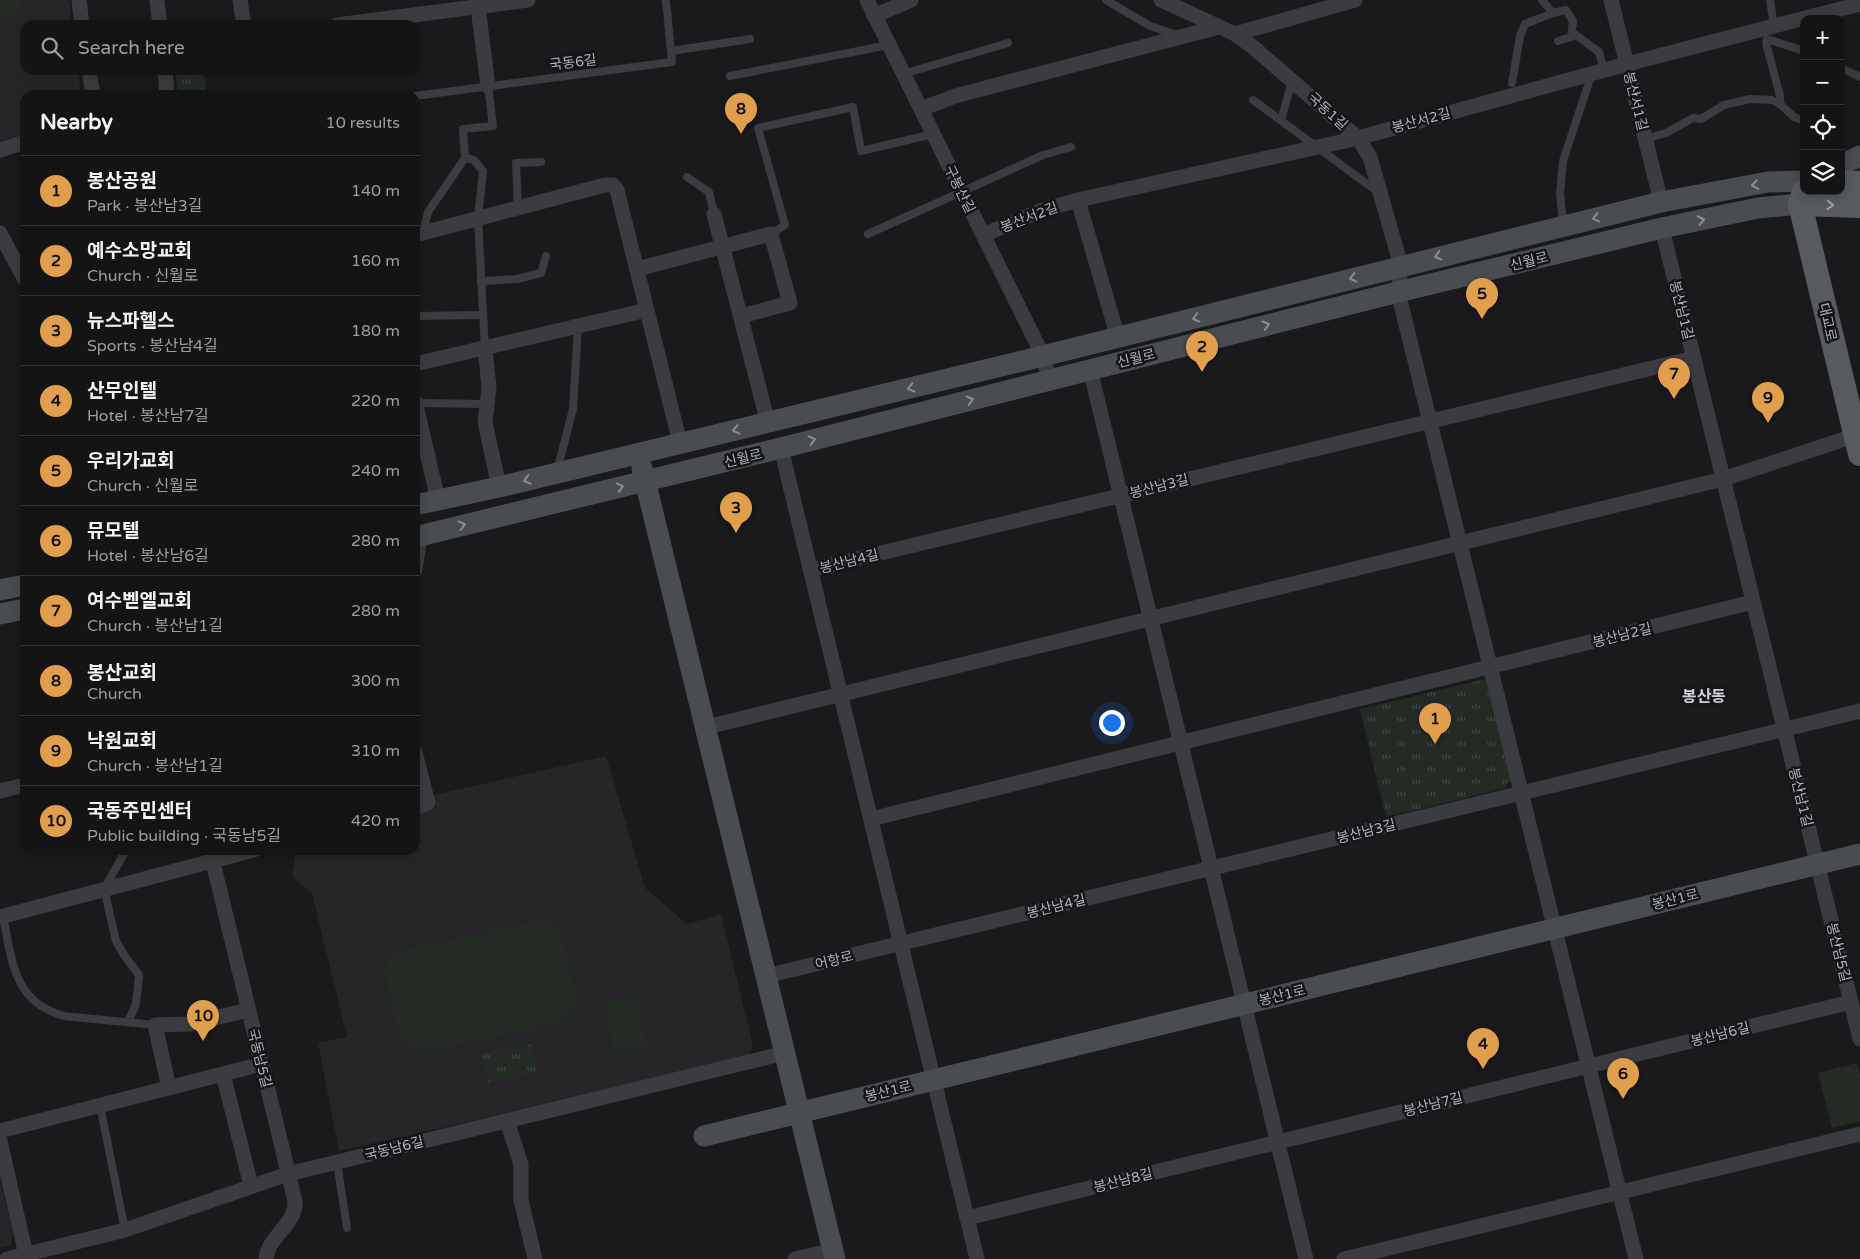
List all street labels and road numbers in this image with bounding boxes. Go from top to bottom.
street label: 국동6길 [548,51,598,74]
street label: 봉산서1길 [1620,70,1651,132]
street label: 국동1길 [1304,89,1351,134]
street label: 봉산서2길 [1390,104,1452,136]
street label: 구봉산길 [941,162,978,216]
street label: 봉산서2길 [998,199,1060,236]
street label: 신월로 [1508,249,1550,274]
street label: 봉산남1길 [1666,279,1697,341]
street label: 대교로 [1815,301,1840,343]
street label: 신월로 [1115,346,1157,371]
street label: 신월로 [722,446,764,471]
street label: 봉산남3길 [1128,471,1190,502]
street label: 봉산남4길 [818,546,880,577]
street label: 봉산남2길 [1591,620,1653,651]
street label: 봉산남1길 [1785,766,1816,828]
street label: 봉산남3길 [1335,816,1397,847]
street label: 봉산1로 [1650,885,1700,913]
street label: 봉산남4길 [1025,891,1087,922]
street label: 봉산남5길 [1823,921,1854,983]
street label: 어항로 [813,948,855,973]
street label: 봉산1로 [1257,981,1307,1009]
street label: 봉산남6길 [1689,1019,1751,1050]
street label: 국동남5길 [244,1027,275,1089]
street label: 봉산1로 [863,1077,913,1105]
street label: 봉산남7길 [1402,1089,1464,1120]
street label: 국동남6길 [363,1133,425,1164]
street label: 봉산남8길 [1092,1165,1154,1196]

